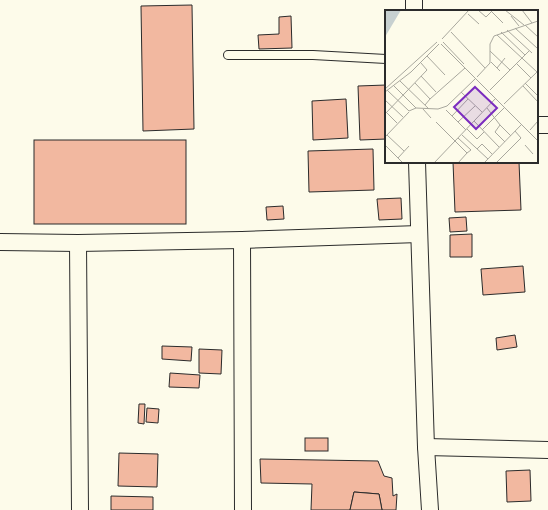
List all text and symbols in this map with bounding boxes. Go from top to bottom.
inset map [385,10,538,163]

